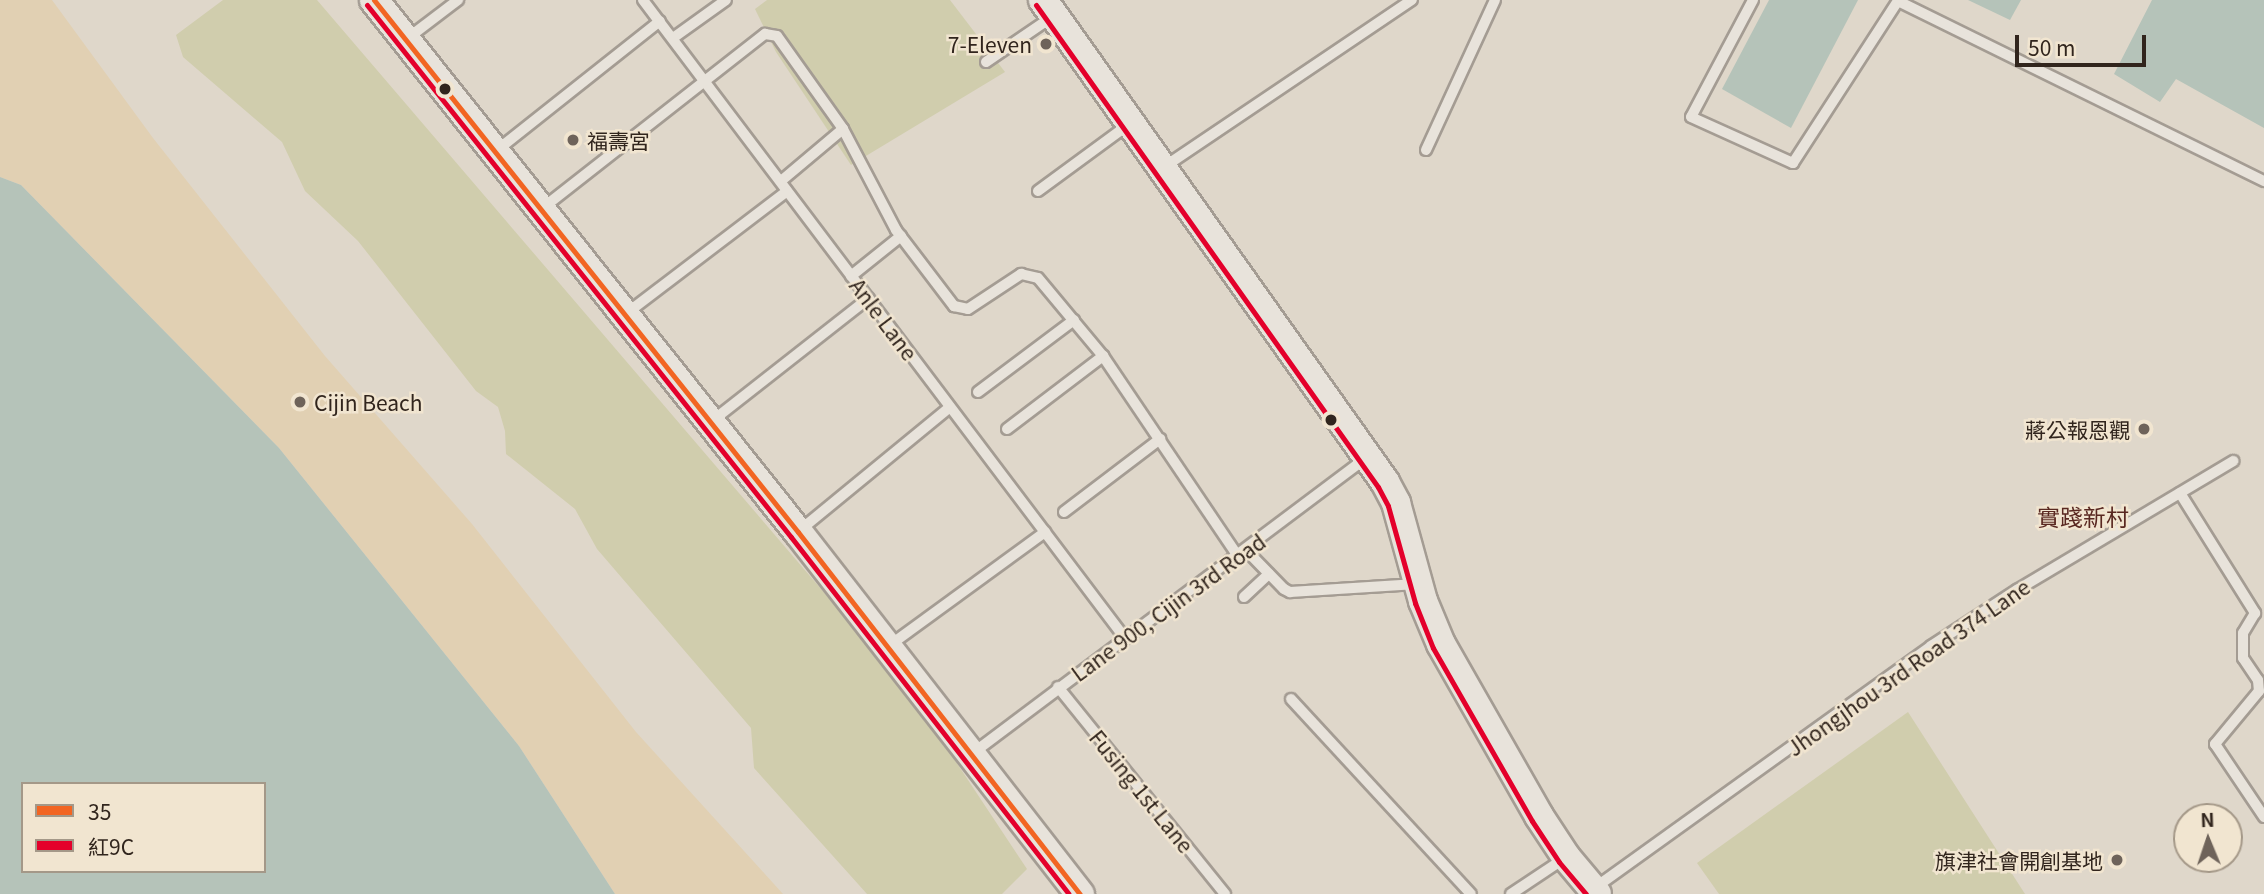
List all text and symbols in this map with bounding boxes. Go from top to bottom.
scale bar [2019,21,2150,65]
place label: 7-Eleven [948,31,1032,57]
text: 50 m [2028,32,2075,62]
marker: 7-Eleven [1038,36,1054,52]
unlabelled marker [438,82,452,96]
place label: 福壽宮 [587,127,650,153]
marker: 福壽宮 [565,132,581,148]
street label: Anle Lane [845,273,923,365]
place label: Cijin Beach [314,389,423,415]
marker: Cijin Beach [292,394,308,410]
unlabelled marker [1324,413,1338,427]
place label: 蔣公報恩觀 [2025,416,2130,442]
marker: 蔣公報恩觀 [2136,421,2152,437]
district label: 實踐新村 [2037,502,2129,530]
street label: Lane 900, Cijin 3rd Road [1066,528,1270,686]
street label: Jhongjhou 3rd Road 374 Lane [1782,573,2034,761]
street label: Fusing 1st Lane [1085,725,1199,857]
legend [21,782,266,873]
text: 35 [88,796,111,826]
north arrow [2173,803,2243,873]
text: N [2200,805,2215,832]
text: 紅9C [88,831,134,861]
place label: 旗津社會開創基地 [1935,847,2103,873]
marker: 旗津社會開創基地 [2109,852,2125,868]

